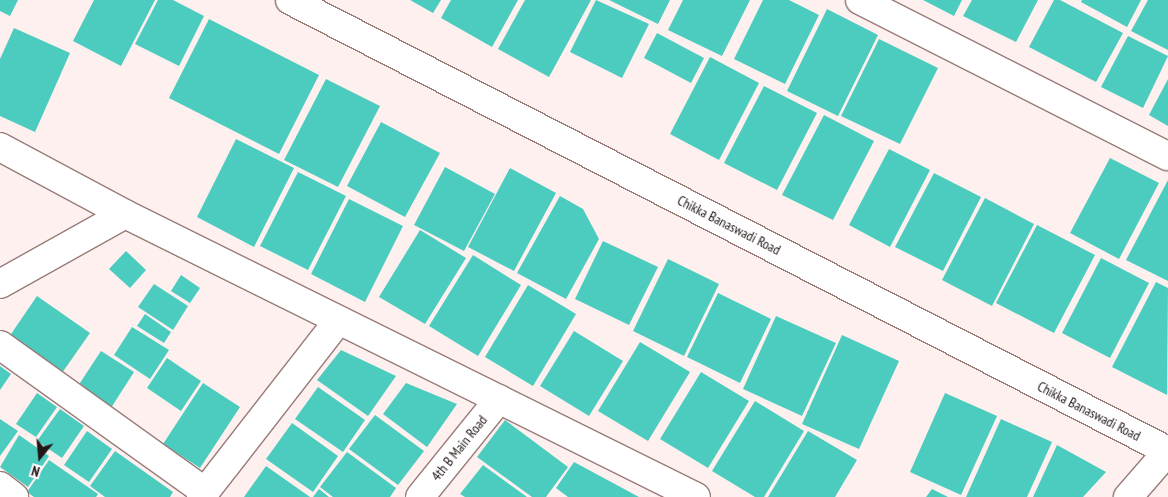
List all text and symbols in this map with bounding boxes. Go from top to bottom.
street label: Chikka Banaswadi Road [675,192,783,258]
street label: Chikka Banaswadi Road [1035,378,1143,444]
street label: 4th B Main Road [427,412,491,484]
north arrow [15,432,65,482]
text: N [29,462,42,481]

